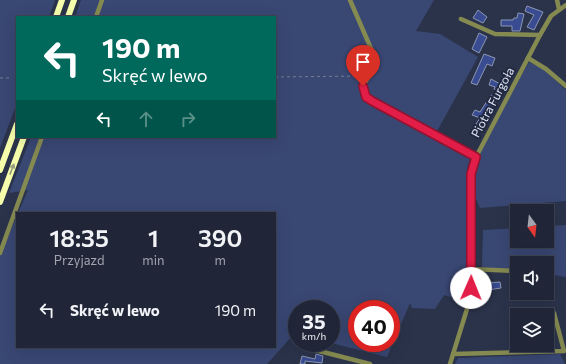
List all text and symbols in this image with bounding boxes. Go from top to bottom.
text: 190 m [102,30,180,64]
icon: left [36,32,88,84]
pin [346,45,380,86]
icon: arrive [352,51,374,73]
text: Skręć w lewo [102,64,208,86]
street label: Piotra Furgoła [468,64,516,140]
icon: left [93,108,115,130]
icon: ahead [135,108,157,130]
icon: right [177,108,199,130]
one-way arrow [10,163,16,175]
north arrow [510,204,554,248]
map controls [510,204,554,352]
text: 18:35 [50,223,109,252]
text: 1 [148,223,159,252]
text: 390 [198,223,242,252]
text: Przyjazd [54,252,104,268]
text: min [142,252,164,268]
text: m [215,252,226,268]
button: sound [510,256,554,300]
position arrow [450,267,492,309]
icon: left [36,299,58,321]
speed limit sign: 40 [348,300,400,352]
text: Skręć w lewo [70,301,160,319]
text: 190 m [215,301,256,319]
button: layers [510,308,554,352]
text: 35 [302,309,326,333]
text: km/h [302,330,326,342]

